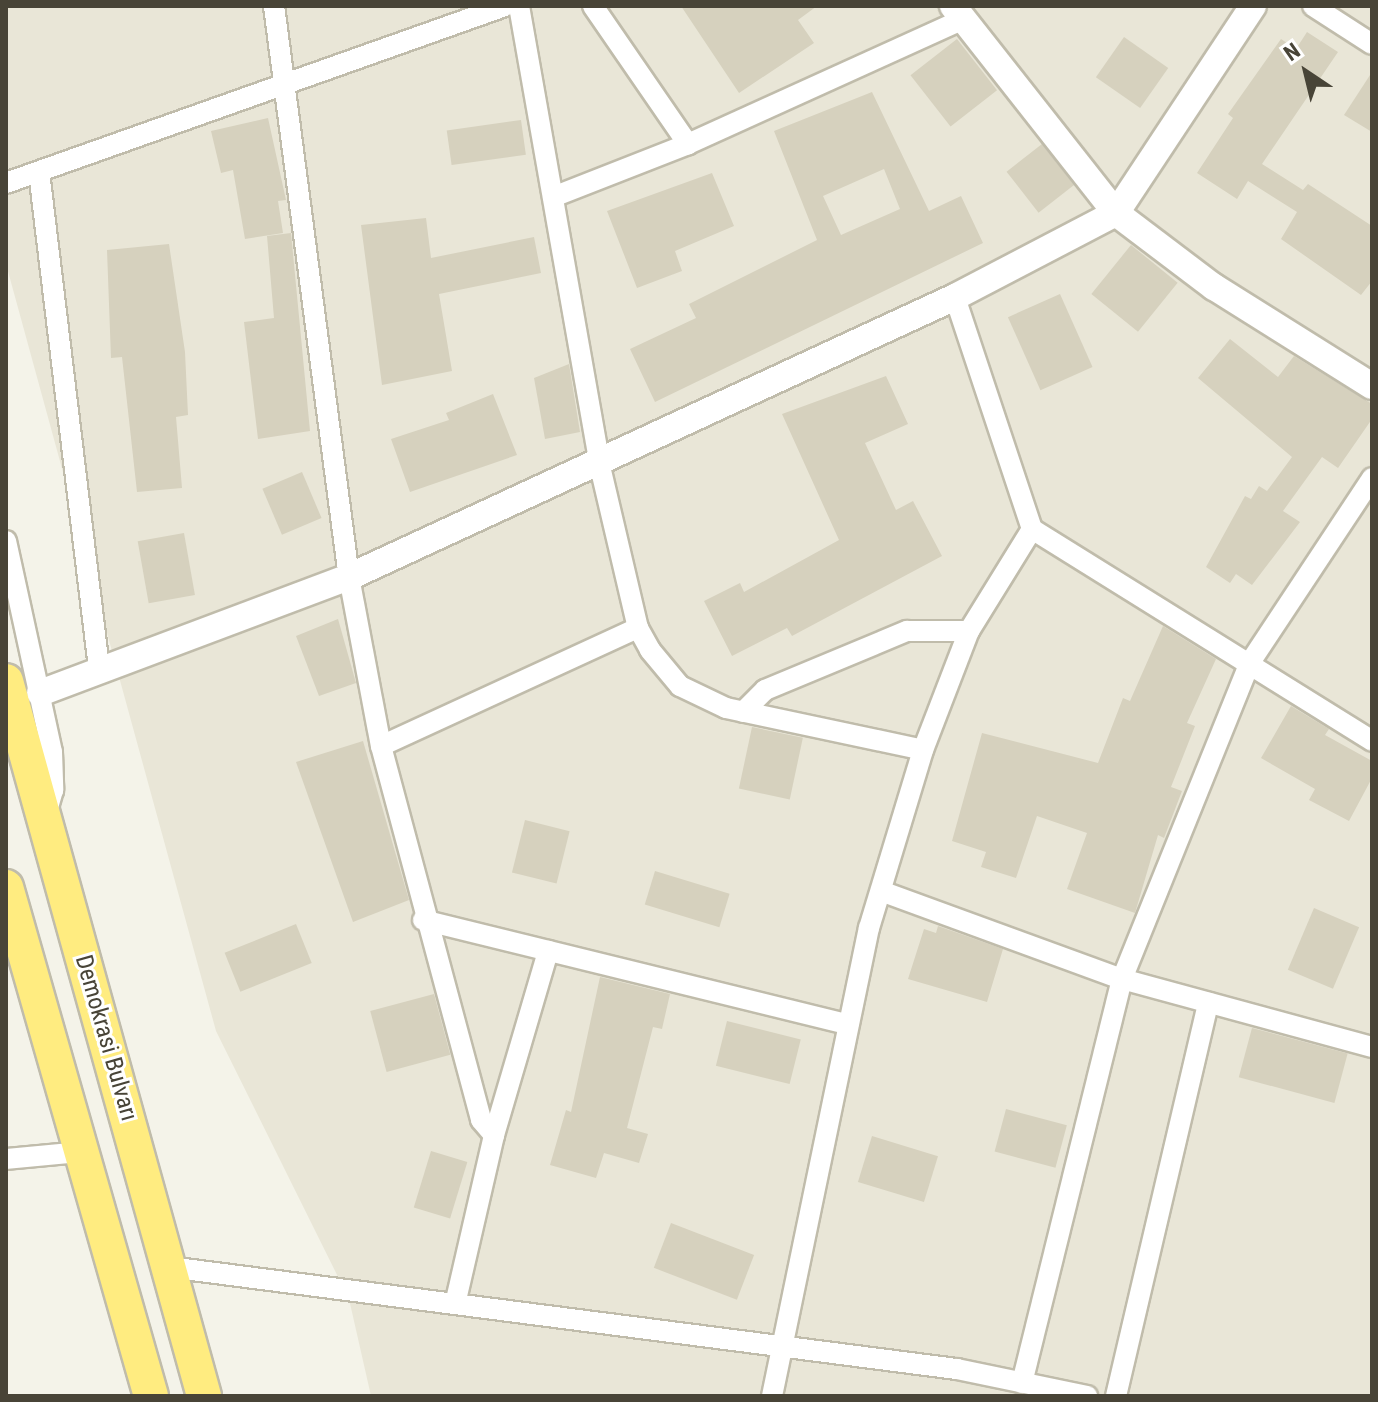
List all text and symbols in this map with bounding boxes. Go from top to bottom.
north arrow [1266,32,1346,112]
text: N [1279,38,1305,66]
street label: Demokrasi Bulvarı [69,952,143,1124]

